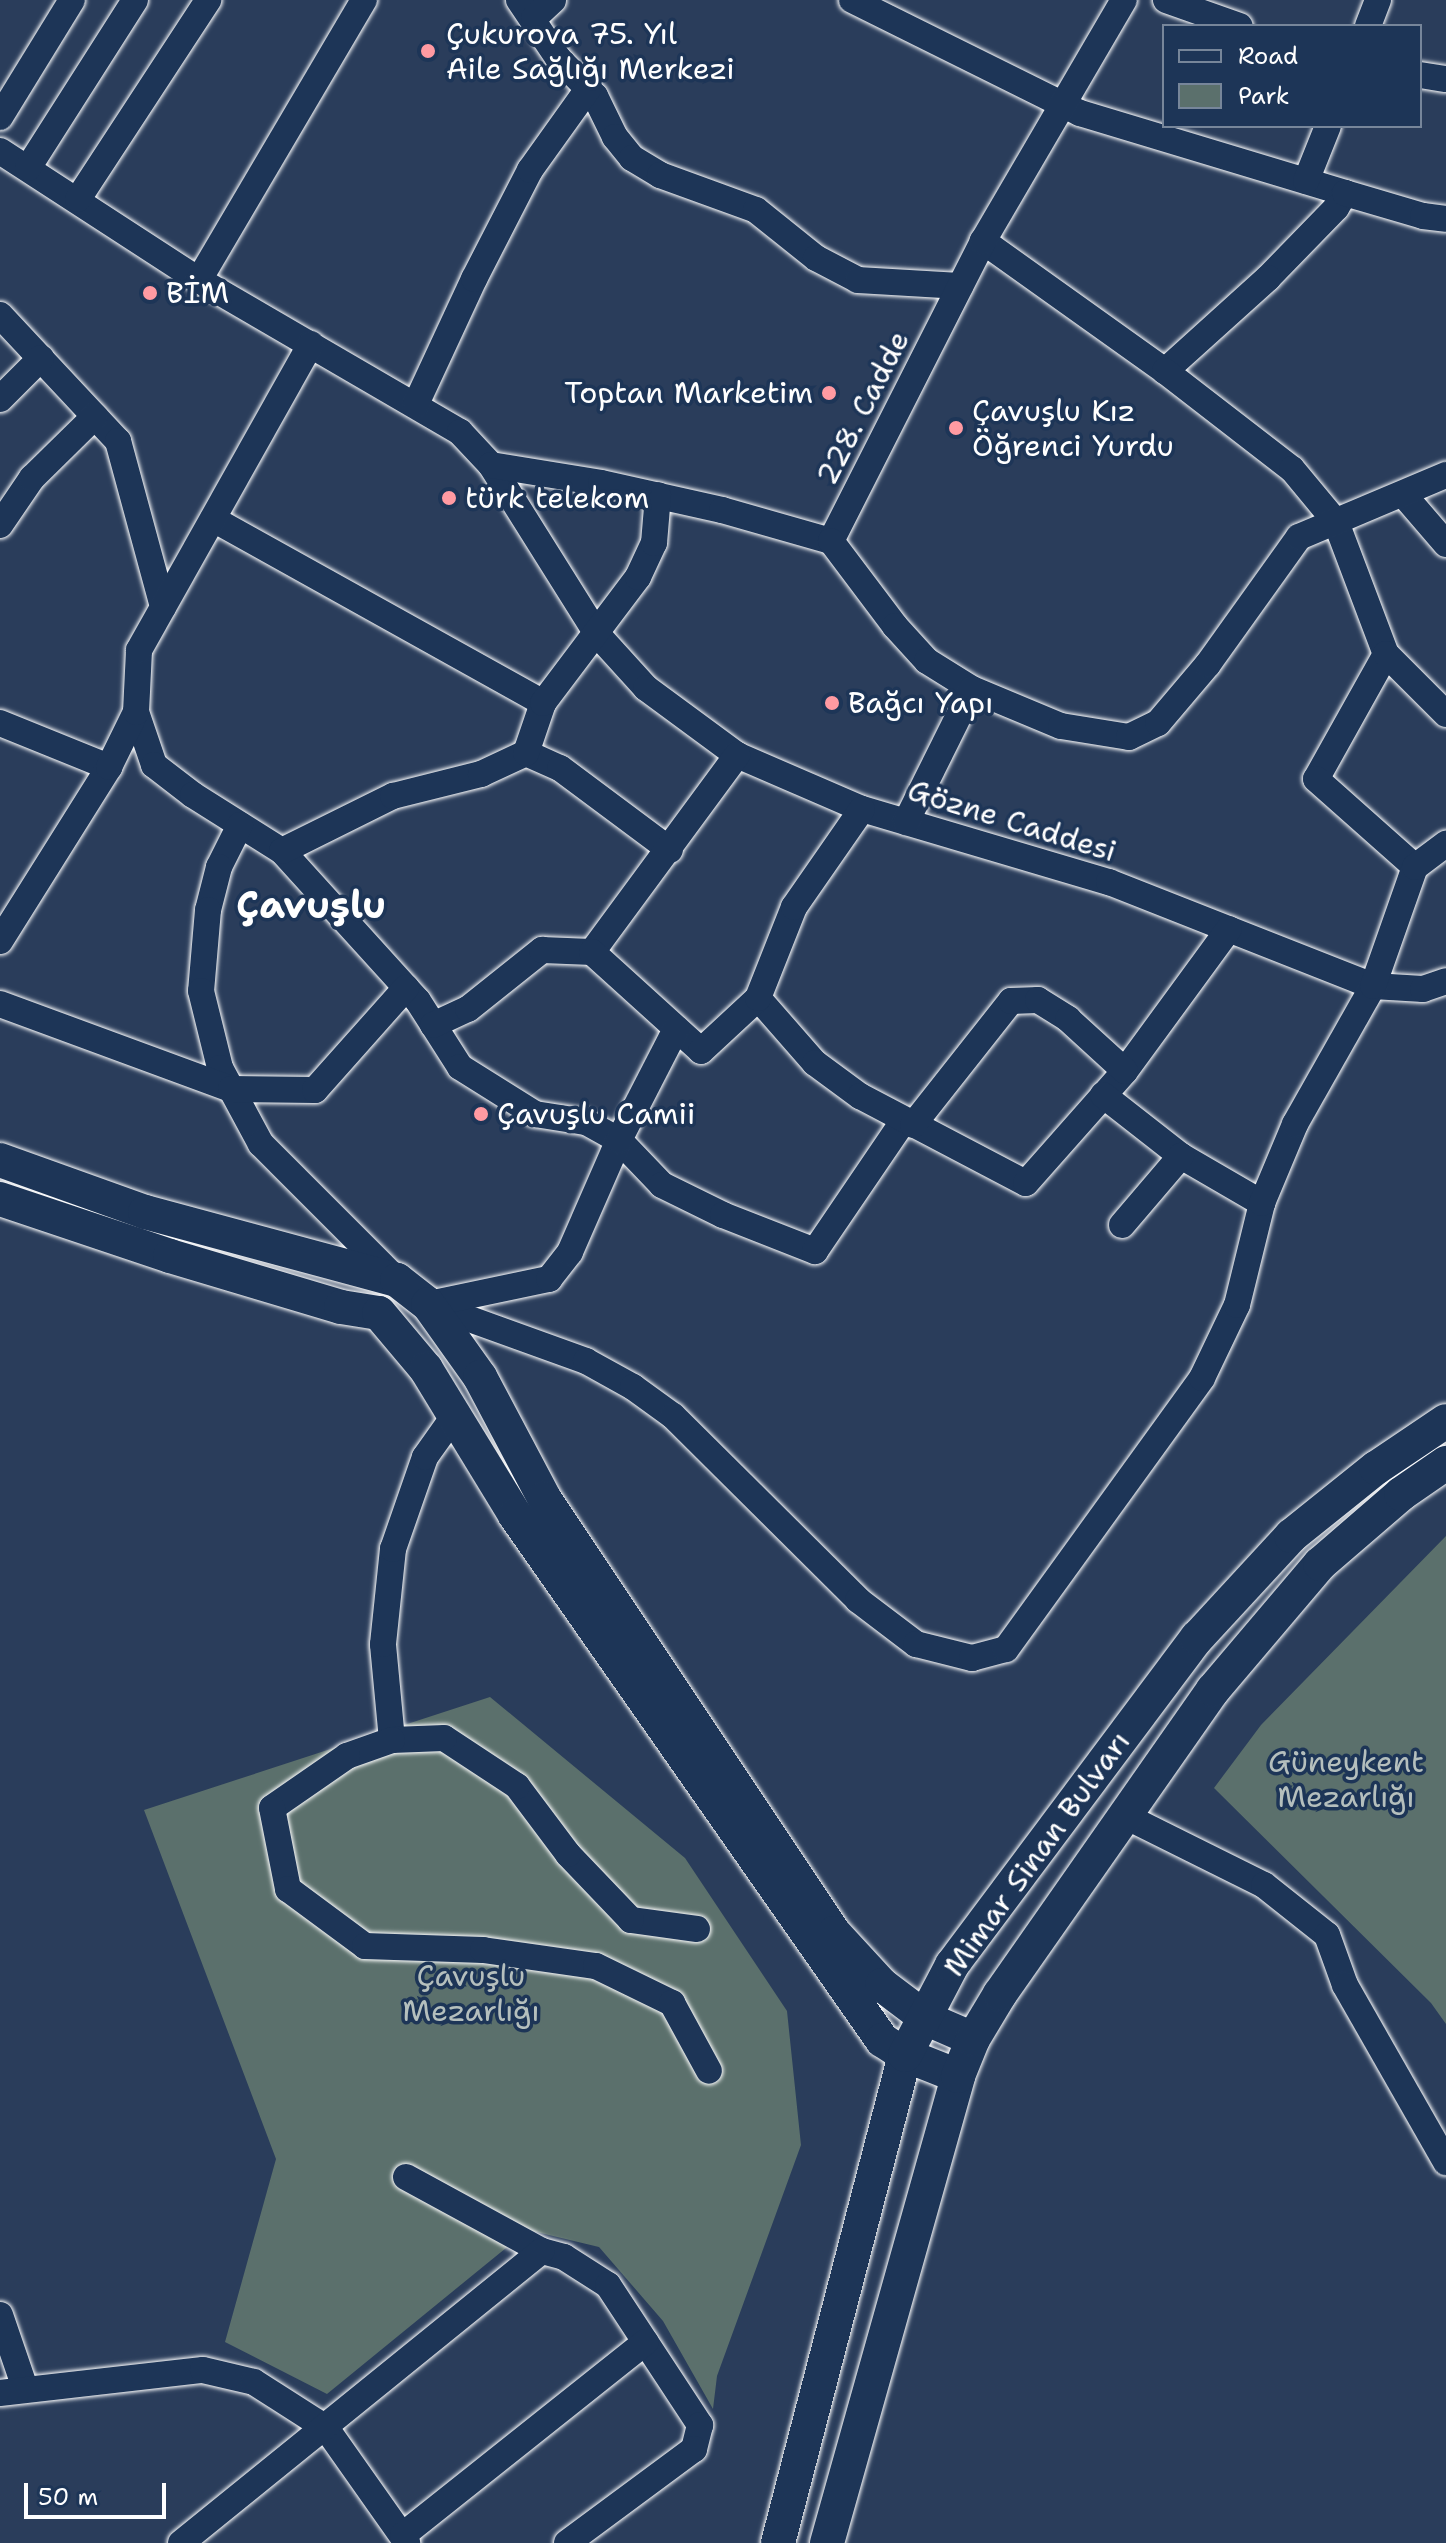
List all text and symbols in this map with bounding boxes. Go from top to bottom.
place label: Çukurova 75. Yıl Aile Sağlığı Merkezi [446,16,735,86]
legend [1162,24,1422,128]
marker: Çukurova 75. Yıl Aile Sağlığı Merkezi [417,40,439,62]
text: Road [1238,40,1298,72]
text: Park [1238,80,1290,112]
place label: BİM [166,275,229,311]
marker: BİM [141,284,159,302]
street label: 228. Cadde [809,325,917,491]
place label: Toptan Marketim [564,375,813,411]
marker: Toptan Marketim [820,384,838,402]
place label: Çavuşlu Kız Öğrenci Yurdu [972,393,1174,464]
marker: Çavuşlu Kız Öğrenci Yurdu [947,419,965,437]
place label: türk telekom [465,480,649,516]
marker: türk telekom [440,489,458,507]
place label: Bağcı Yapı [848,685,993,721]
marker: Bağcı Yapı [823,694,841,712]
street label: Gözne Caddesi [903,772,1121,870]
district label: Çavuşlu [236,882,386,928]
place label: Çavuşlu Camii [497,1096,696,1132]
marker: Çavuşlu Camii [472,1105,490,1123]
street label: Mimar Sinan Bulvarı [936,1724,1138,1984]
park label: Güneykent Mezarlığı [1268,1744,1424,1814]
park label: Çavuşlu Mezarlığı [402,1958,540,2028]
scale bar [28,2467,170,2517]
text: 50 m [38,2481,98,2513]

